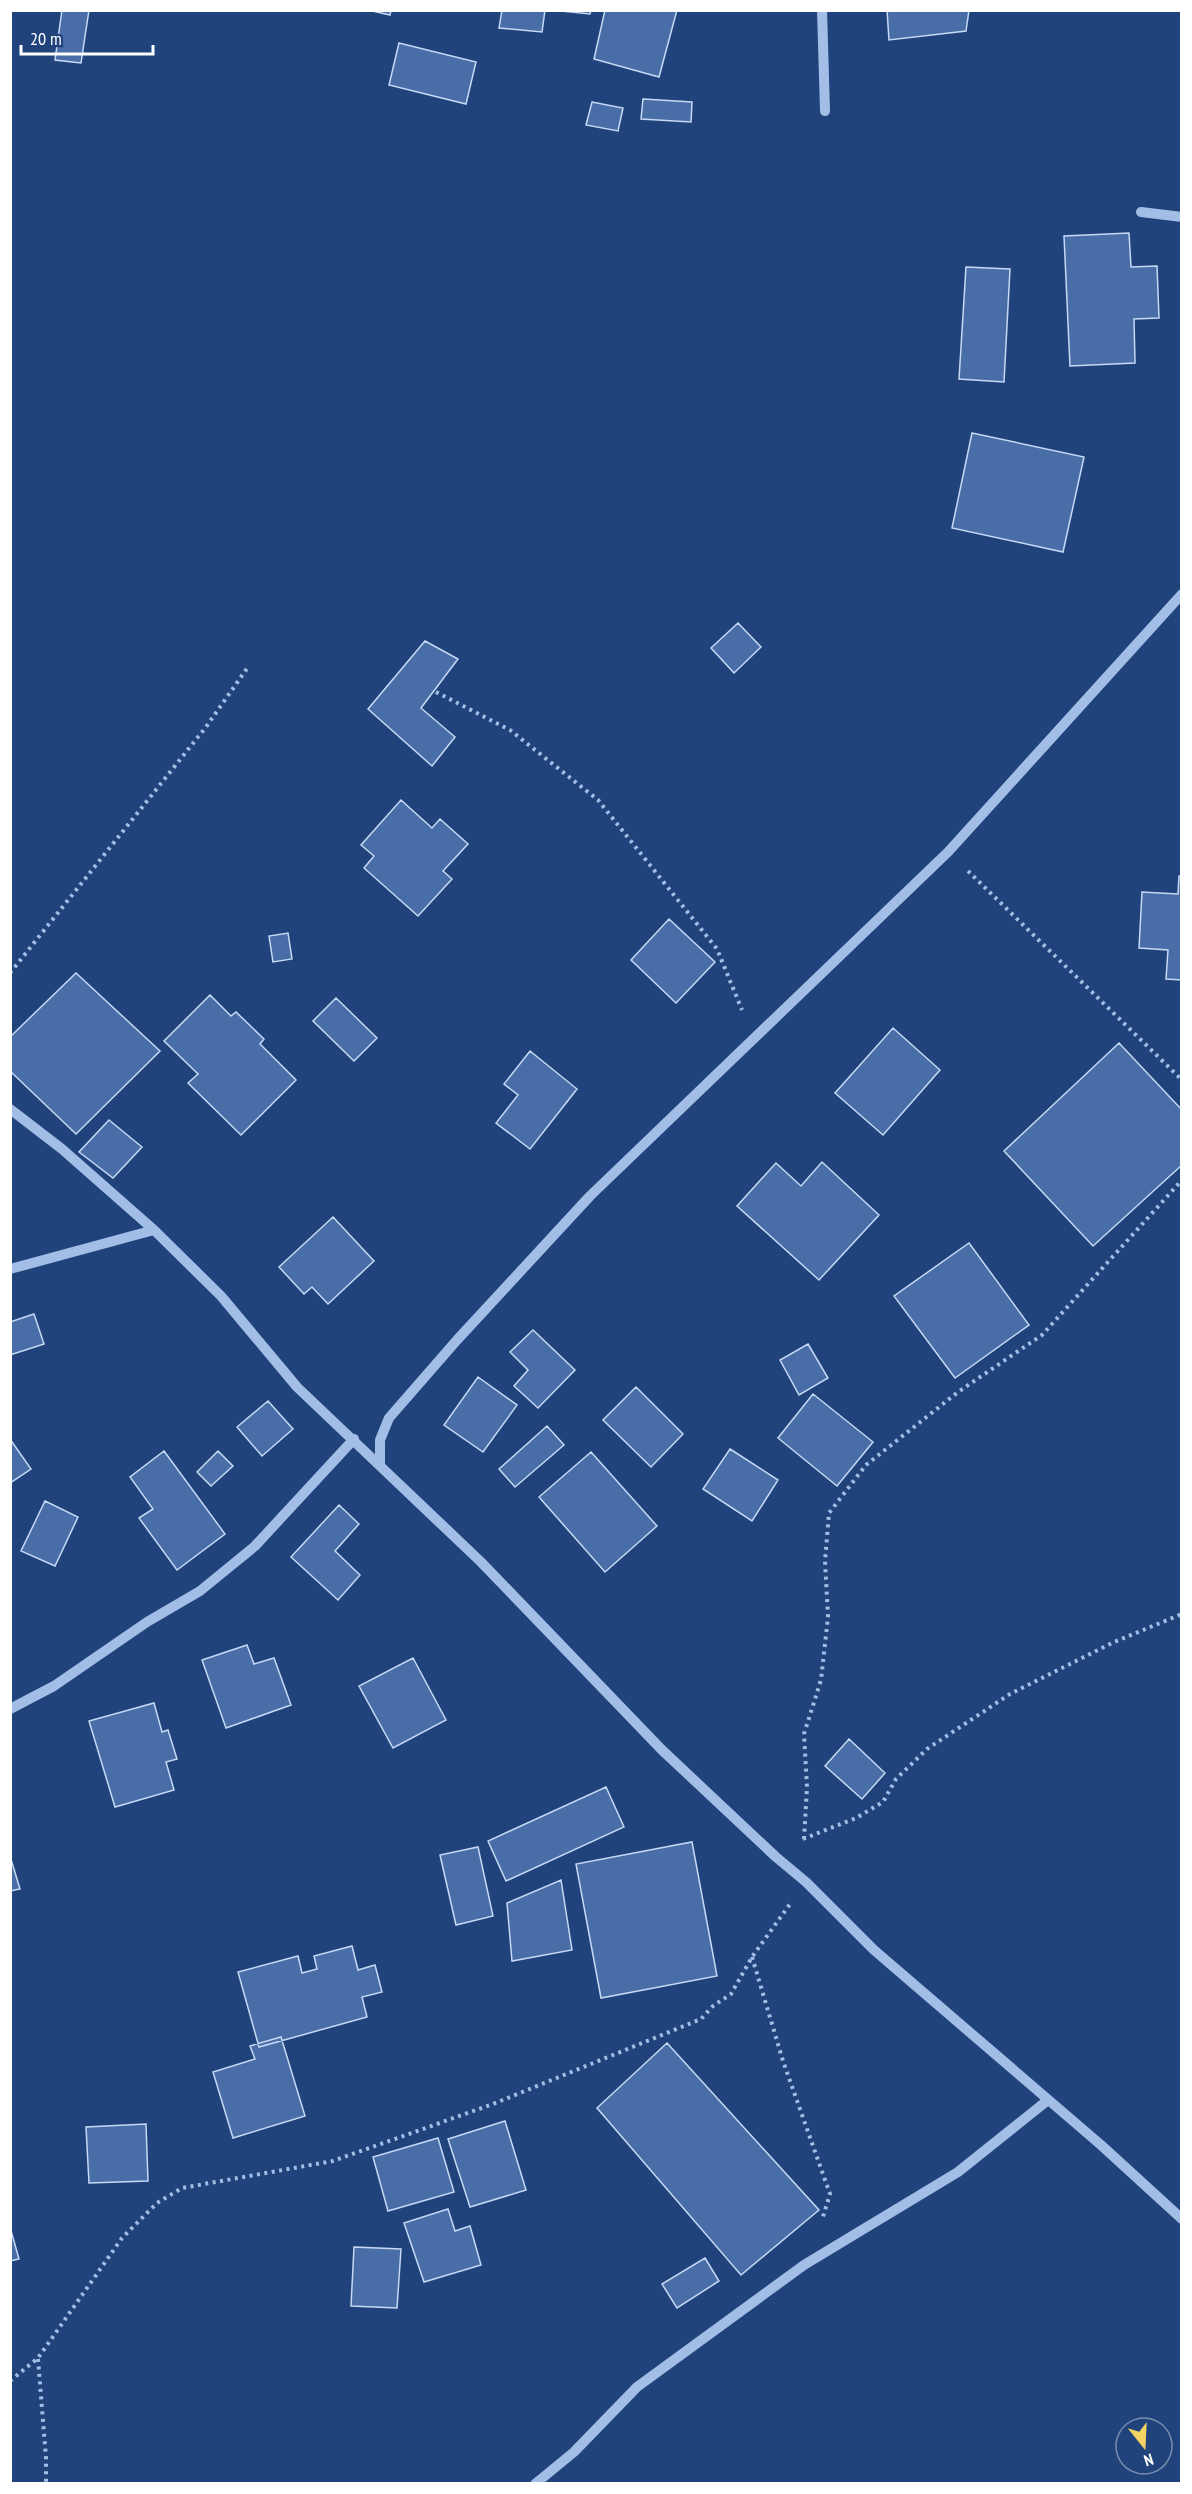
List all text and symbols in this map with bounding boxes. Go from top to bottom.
scale bar [21,18,153,56]
text: 20 m [30,27,62,50]
north arrow [1114,2416,1174,2476]
text: N [1141,2449,1156,2471]

